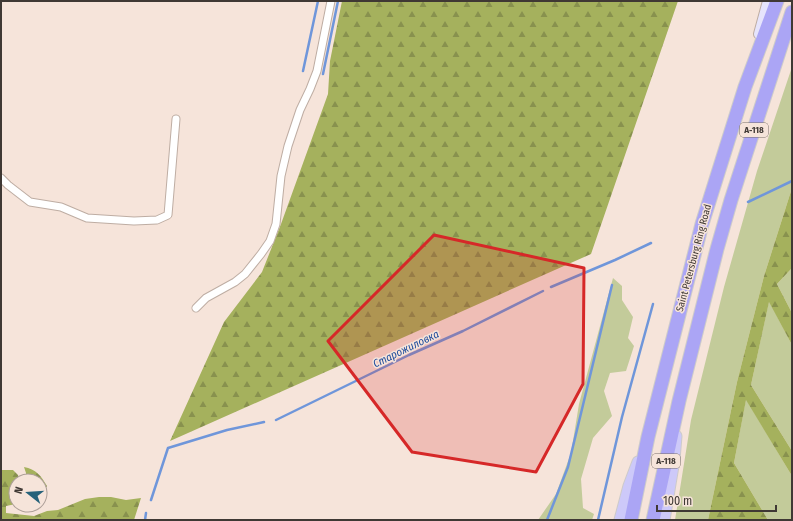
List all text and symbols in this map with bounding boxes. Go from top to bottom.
road number: А-118 [740,123,768,137]
street label: Saint Petersburg Ring Road [674,203,714,313]
water label: Старожиловка [371,327,441,371]
road number: А-118 [652,454,680,468]
north arrow [8,473,48,513]
text: N [12,485,26,495]
scale bar [657,487,776,513]
text: 100 m [663,494,692,508]

